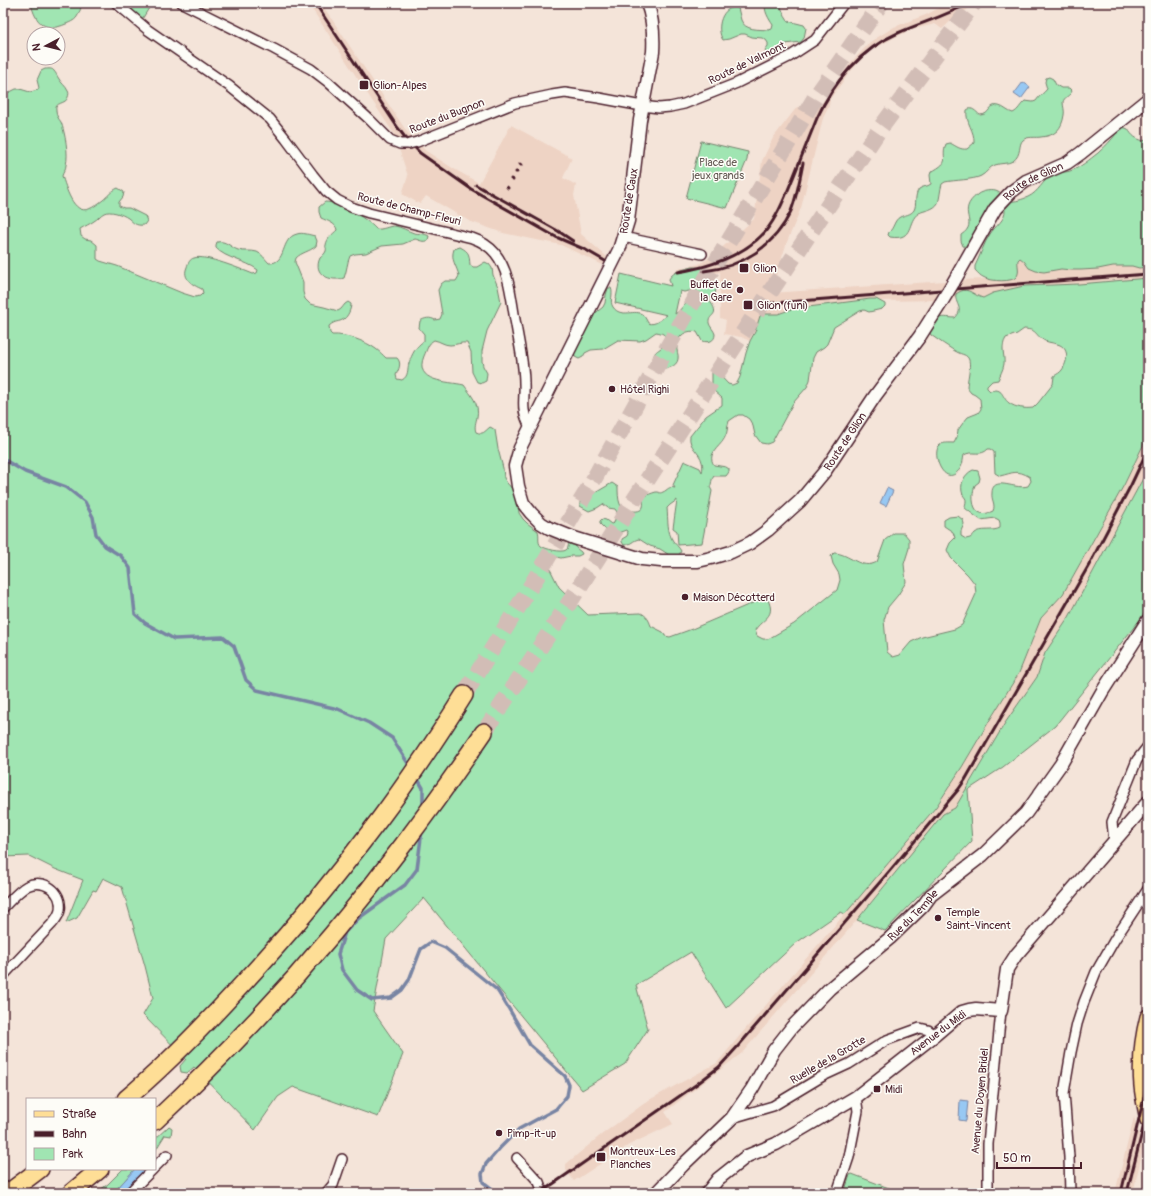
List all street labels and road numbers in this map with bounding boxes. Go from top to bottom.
street label: Route de Valmont [706,39,788,87]
street label: Route du Bugnon [408,96,486,136]
street label: Route de Glion [1000,159,1065,203]
street label: Route de Caux [617,167,641,235]
street label: Route de Champ-Fleuri [356,190,462,228]
street label: Route de Glion [821,410,869,473]
street label: Rue du Temple [885,886,940,943]
street label: Avenue du Midi [907,1008,969,1058]
street label: Ruelle de la Grotte [788,1033,869,1087]
street label: Avenue du Doyen Bridel [969,1047,991,1155]

